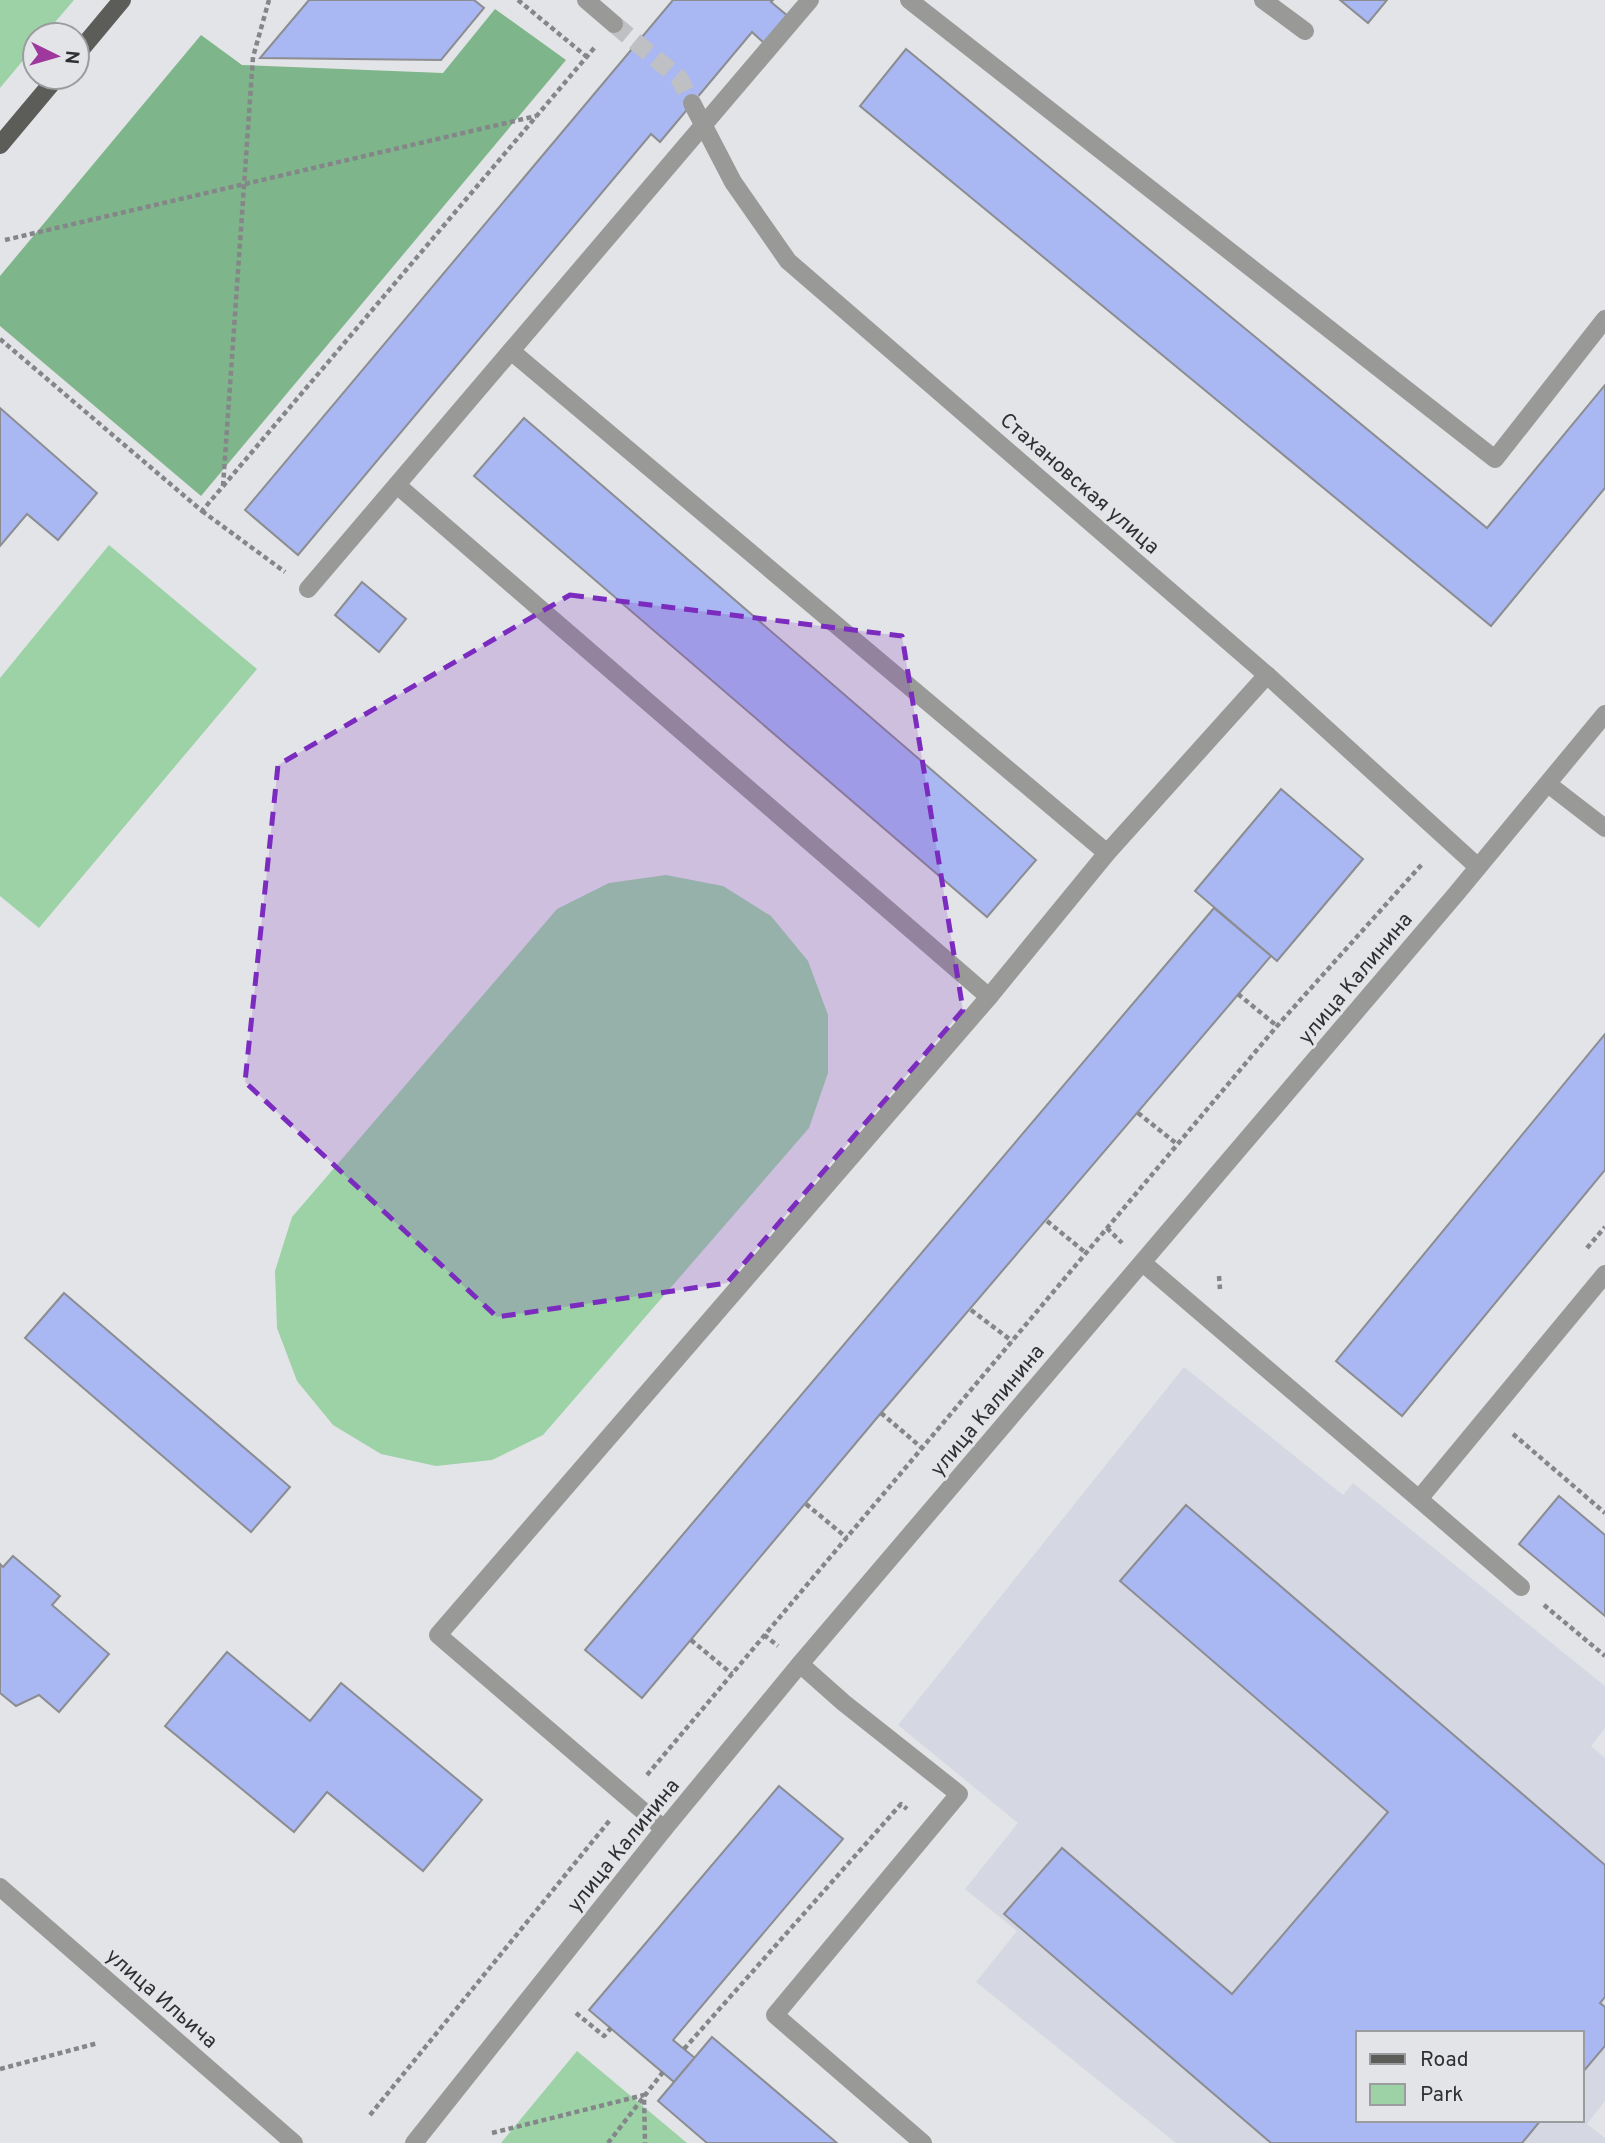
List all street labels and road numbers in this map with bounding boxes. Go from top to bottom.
street label: Стахановская улица [993,407,1165,561]
street label: улица Калинина [1293,907,1419,1051]
street label: улица Калинина [925,1339,1051,1483]
street label: улица Калинина [562,1774,686,1918]
street label: улица Ильича [99,1943,223,2055]

